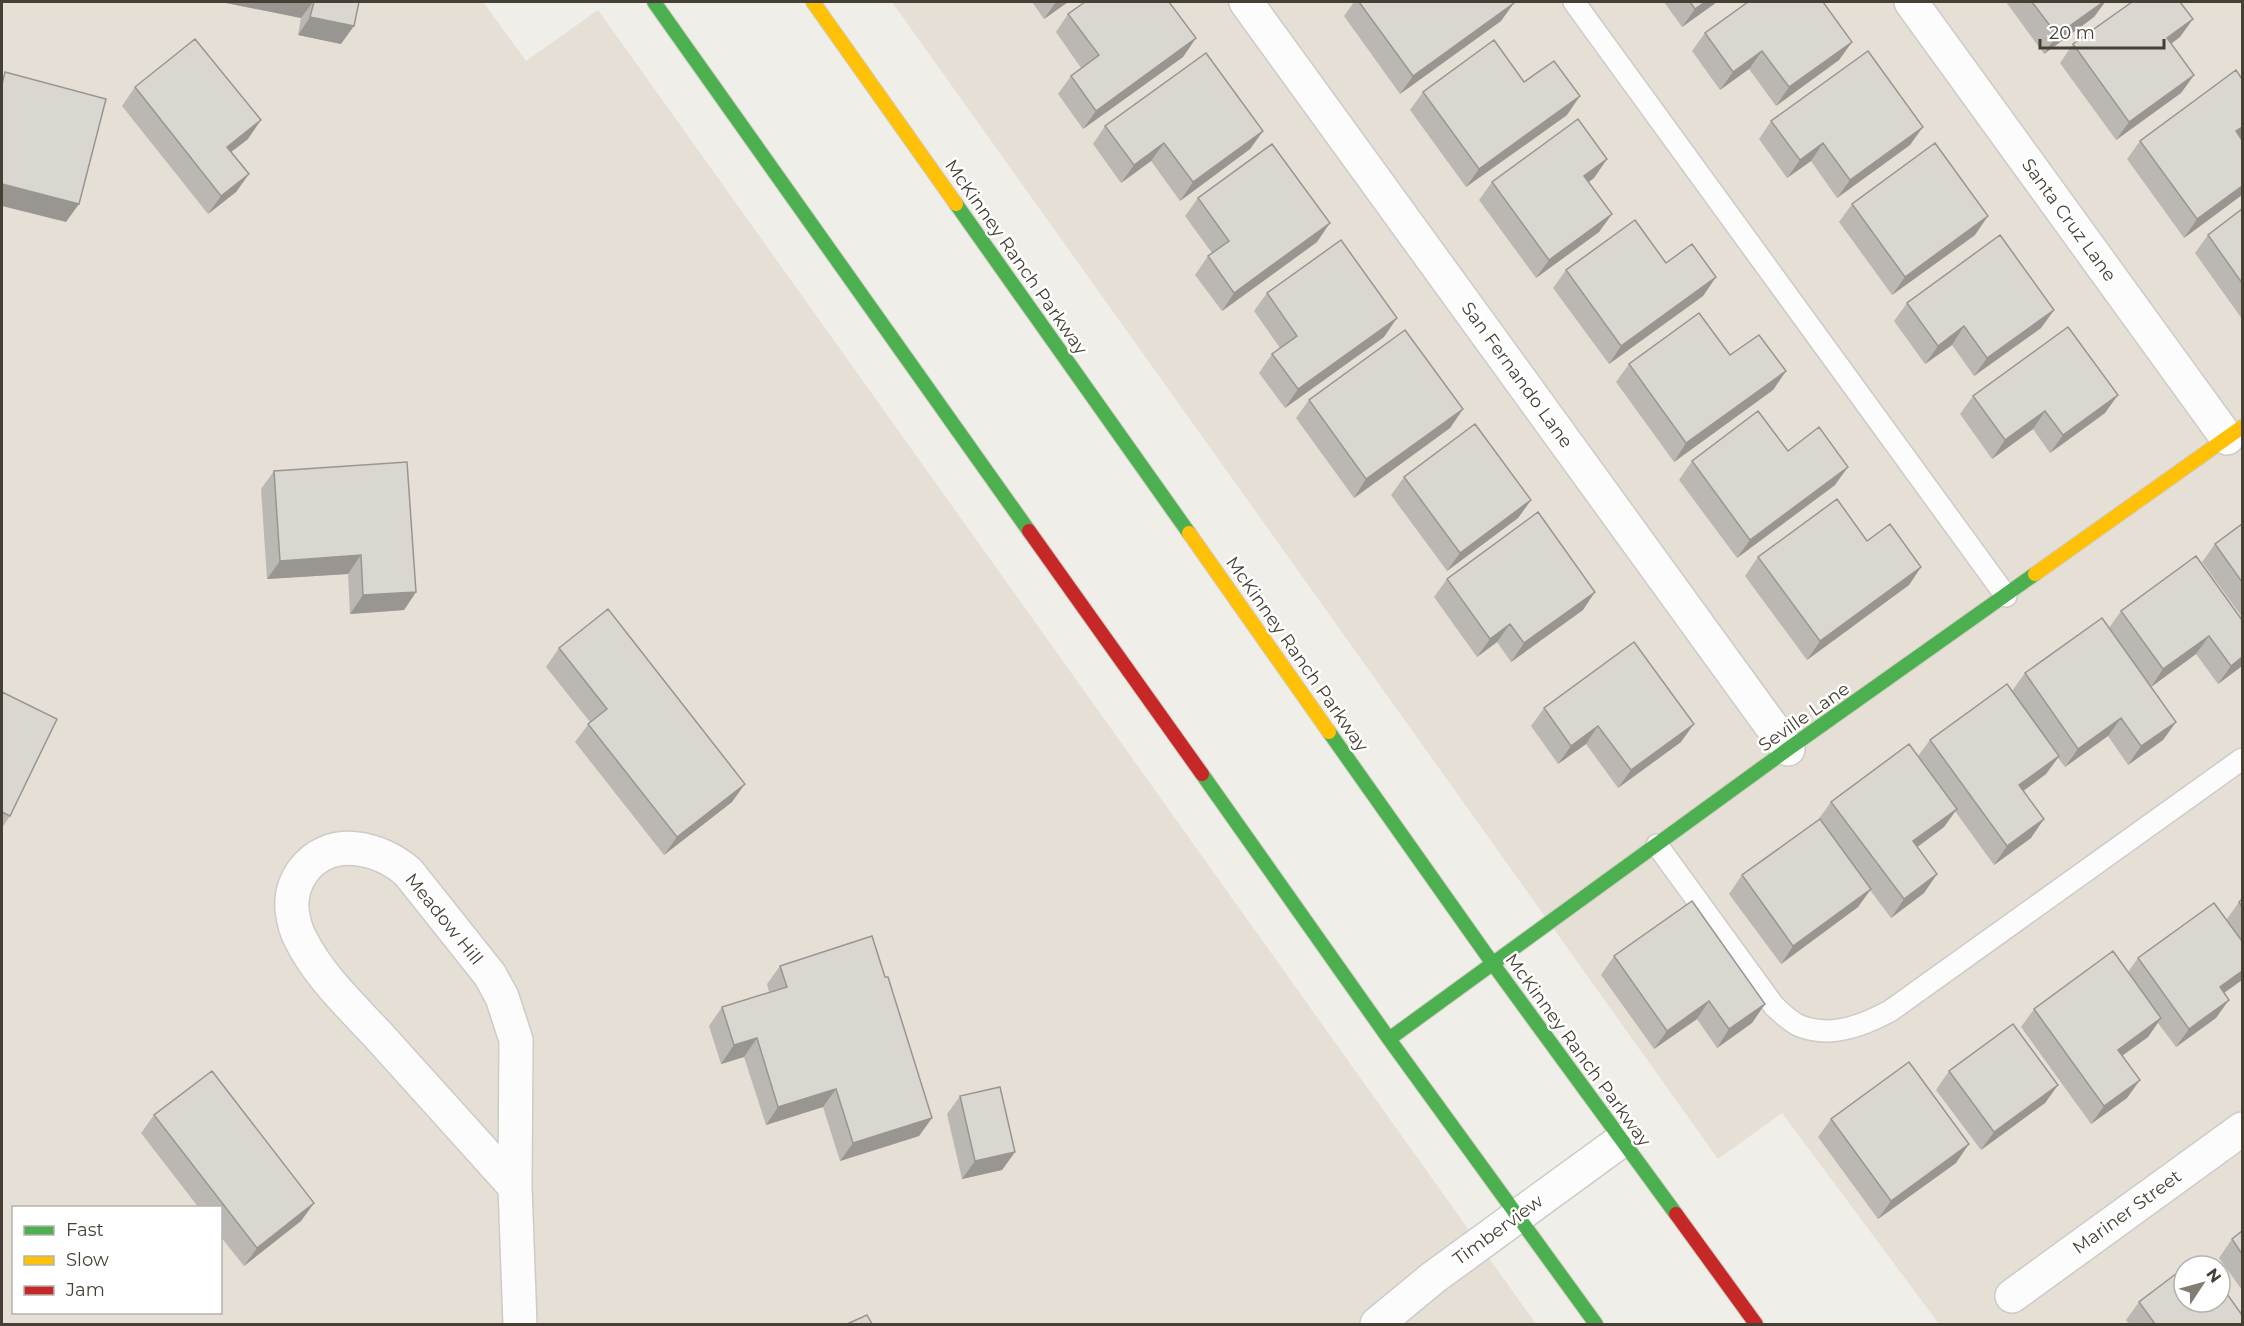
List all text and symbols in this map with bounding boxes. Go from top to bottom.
scale bar [2040,12,2164,50]
text: 20 m [2049,22,2095,44]
street label: Santa Cruz Lane [2017,154,2121,286]
street label: McKinney Ranch Parkway [940,155,1092,359]
street label: San Fernando Lane [1457,298,1577,452]
street label: McKinney Ranch Parkway [1221,552,1373,756]
street label: Seville Lane [1754,678,1854,756]
street label: Meadow Hill [400,869,488,969]
street label: McKinney Ranch Parkway [1501,949,1656,1151]
street label: Mariner Street [2068,1165,2186,1259]
street label: Timberview [1449,1190,1547,1270]
legend [12,1206,222,1314]
text: Fast [66,1219,104,1241]
text: Slow [66,1249,109,1271]
north arrow [2172,1254,2232,1314]
text: N [2202,1265,2225,1286]
text: Jam [65,1279,105,1301]

